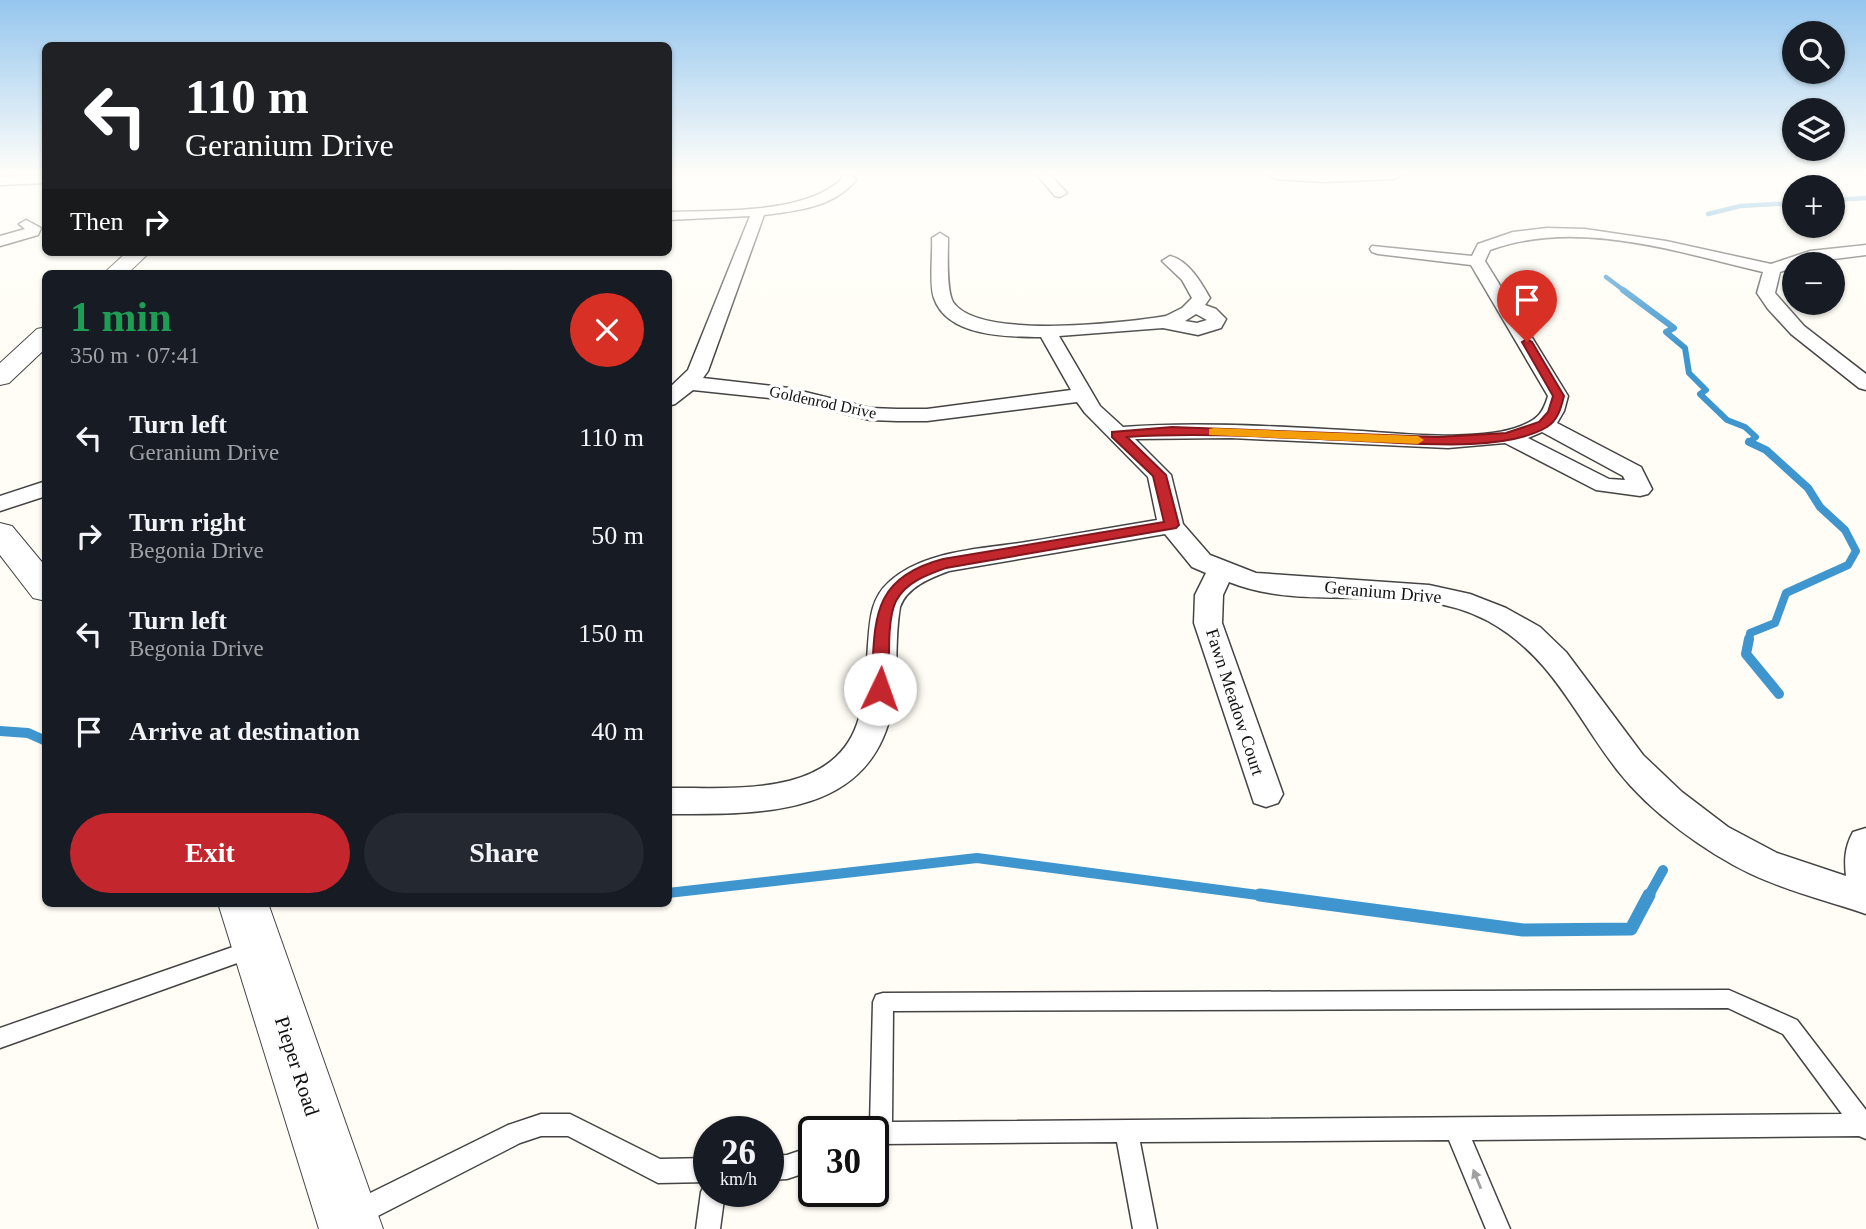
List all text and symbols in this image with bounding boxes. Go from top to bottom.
map controls [1782,21,1845,315]
button: search [1782,21,1845,84]
text: 110 m [185,69,309,124]
icon: left [70,70,161,161]
button: layers [1782,98,1845,161]
text: Geranium Drive [185,127,394,163]
button: + [1782,175,1845,238]
icon: right [137,203,175,241]
text: Then [70,207,123,236]
button: − [1782,252,1845,315]
pin [1497,270,1557,342]
icon: arrive [1508,281,1546,319]
button: close [570,293,644,367]
text: 1 min [70,294,172,340]
text: 350 m · 07:41 [70,343,200,368]
street label: Goldenrod Drive [768,382,878,422]
text: Turn left [129,410,227,439]
icon: left [70,419,108,457]
text: 110 m [579,423,644,452]
text: Geranium Drive [129,440,279,465]
text: Turn right [129,508,246,537]
icon: right [70,517,108,555]
text: 50 m [591,521,644,550]
text: Begonia Drive [129,538,264,563]
street label: Geranium Drive [1324,577,1442,607]
text: Turn left [129,606,227,635]
icon: left [70,615,108,653]
text: 150 m [578,619,644,648]
street label: Fawn Meadow Court [1202,626,1268,778]
text: Begonia Drive [129,636,264,661]
position arrow [843,652,917,726]
icon: arrive [70,713,108,751]
text: Arrive at destination [129,717,360,746]
text: 40 m [591,717,644,746]
button: Exit [70,813,350,893]
button: Share [364,813,644,893]
street label: Pieper Road [270,1013,325,1119]
speed limit sign: 30 [798,1116,889,1207]
text: 26 [721,1133,756,1172]
one-way arrow [1471,1168,1482,1189]
text: km/h [720,1169,757,1189]

